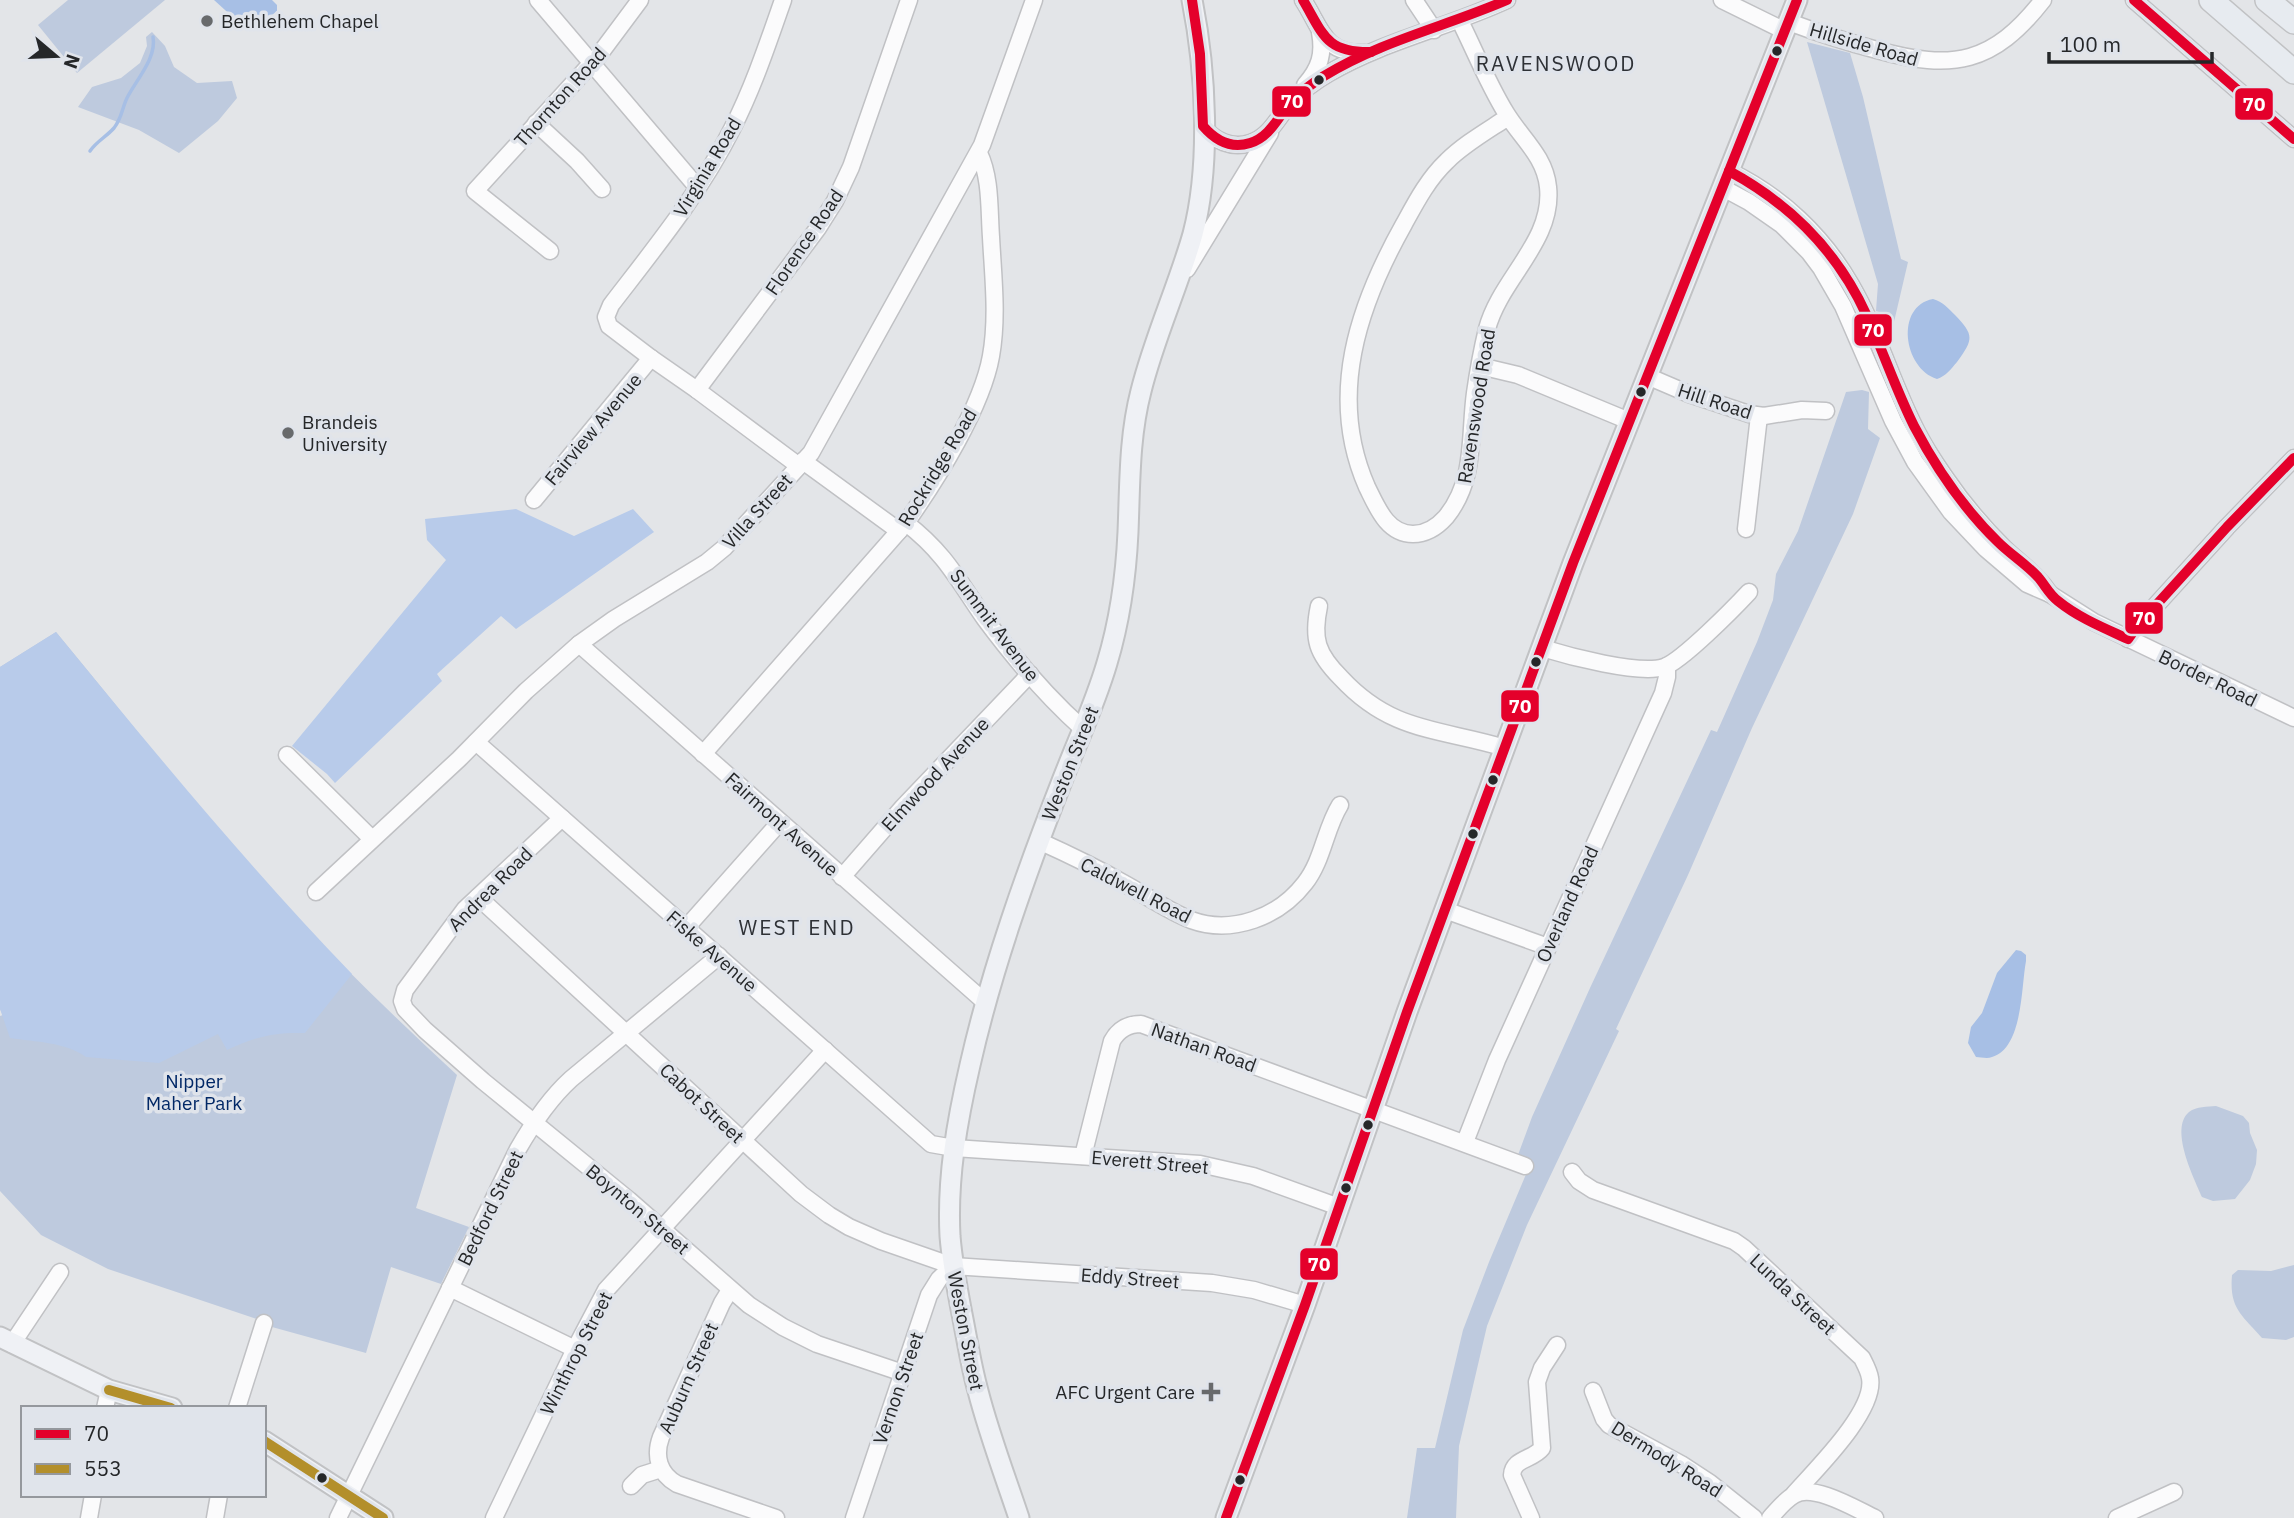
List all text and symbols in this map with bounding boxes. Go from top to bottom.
place label: Bethlehem Chapel [221,9,379,33]
marker: Bethlehem Chapel [199,13,215,29]
street label: Hillside Road [1807,17,1921,71]
north arrow [21,21,91,91]
scale bar [2049,21,2212,65]
text: 100 m [2060,30,2121,58]
street label: Thornton Road [509,42,611,152]
unlabelled marker [1770,44,1784,58]
district label: RAVENSWOOD [1476,49,1636,77]
text: N [58,51,86,72]
unlabelled marker [1312,73,1326,87]
line badge: 70 [1271,85,1312,118]
line badge: 70 [2234,87,2274,121]
text: 70 [1281,89,1303,113]
text: 70 [2243,92,2265,116]
street label: Virginia Road [668,113,746,221]
street label: Florence Road [760,184,848,300]
line badge: 70 [1853,313,1893,347]
text: 70 [1862,318,1884,342]
street label: Ravenswood Road [1452,327,1500,485]
street label: Fairview Avenue [539,368,647,490]
street label: Hill Road [1675,378,1755,424]
unlabelled marker [1634,385,1648,399]
street label: Rockridge Road [892,404,982,530]
place label: Brandeis University [302,410,388,456]
marker: Brandeis University [280,425,296,441]
street label: Villa Street [717,468,797,554]
street label: Summit Avenue [945,564,1045,686]
line badge: 70 [2124,601,2164,635]
text: 70 [2133,606,2155,630]
street label: Border Road [2155,644,2261,712]
unlabelled marker [1529,655,1543,669]
line badge: 70 [1500,689,1540,723]
text: 70 [1509,694,1531,718]
street label: Weston Street [1036,702,1104,824]
street label: Elmwood Avenue [876,712,994,836]
street label: Fairmont Avenue [720,767,844,881]
unlabelled marker [1486,773,1500,787]
unlabelled marker [1466,827,1480,841]
street label: Andrea Road [443,842,537,936]
street label: Overland Road [1531,842,1603,966]
street label: Caldwell Road [1076,852,1196,928]
street label: Fiske Avenue [662,905,762,997]
district label: WEST END [738,913,856,941]
street label: Nathan Road [1148,1017,1260,1077]
street label: Cabot Street [655,1058,749,1148]
park label: Nipper Maher Park [146,1069,242,1115]
unlabelled marker [1361,1118,1375,1132]
street label: Everett Street [1090,1145,1210,1179]
street label: Bedford Street [452,1147,528,1269]
street label: Boynton Street [581,1159,695,1259]
unlabelled marker [1339,1181,1353,1195]
line badge: 70 [1299,1247,1339,1281]
street label: Lunda Street [1745,1248,1841,1340]
text: 70 [1308,1252,1330,1276]
street label: Eddy Street [1080,1263,1180,1293]
street label: Weston Street [943,1269,989,1393]
street label: Winthrop Street [535,1287,617,1419]
street label: Auburn Street [653,1319,723,1437]
street label: Vernon Street [868,1329,928,1447]
place label: AFC Urgent Care [1055,1380,1195,1404]
marker: AFC Urgent Care [1201,1382,1221,1402]
legend [21,1406,266,1497]
street label: Dermody Road [1607,1415,1727,1503]
text: 70 [84,1419,109,1447]
text: 553 [84,1454,122,1482]
unlabelled marker [315,1471,329,1485]
unlabelled marker [1233,1473,1247,1487]

